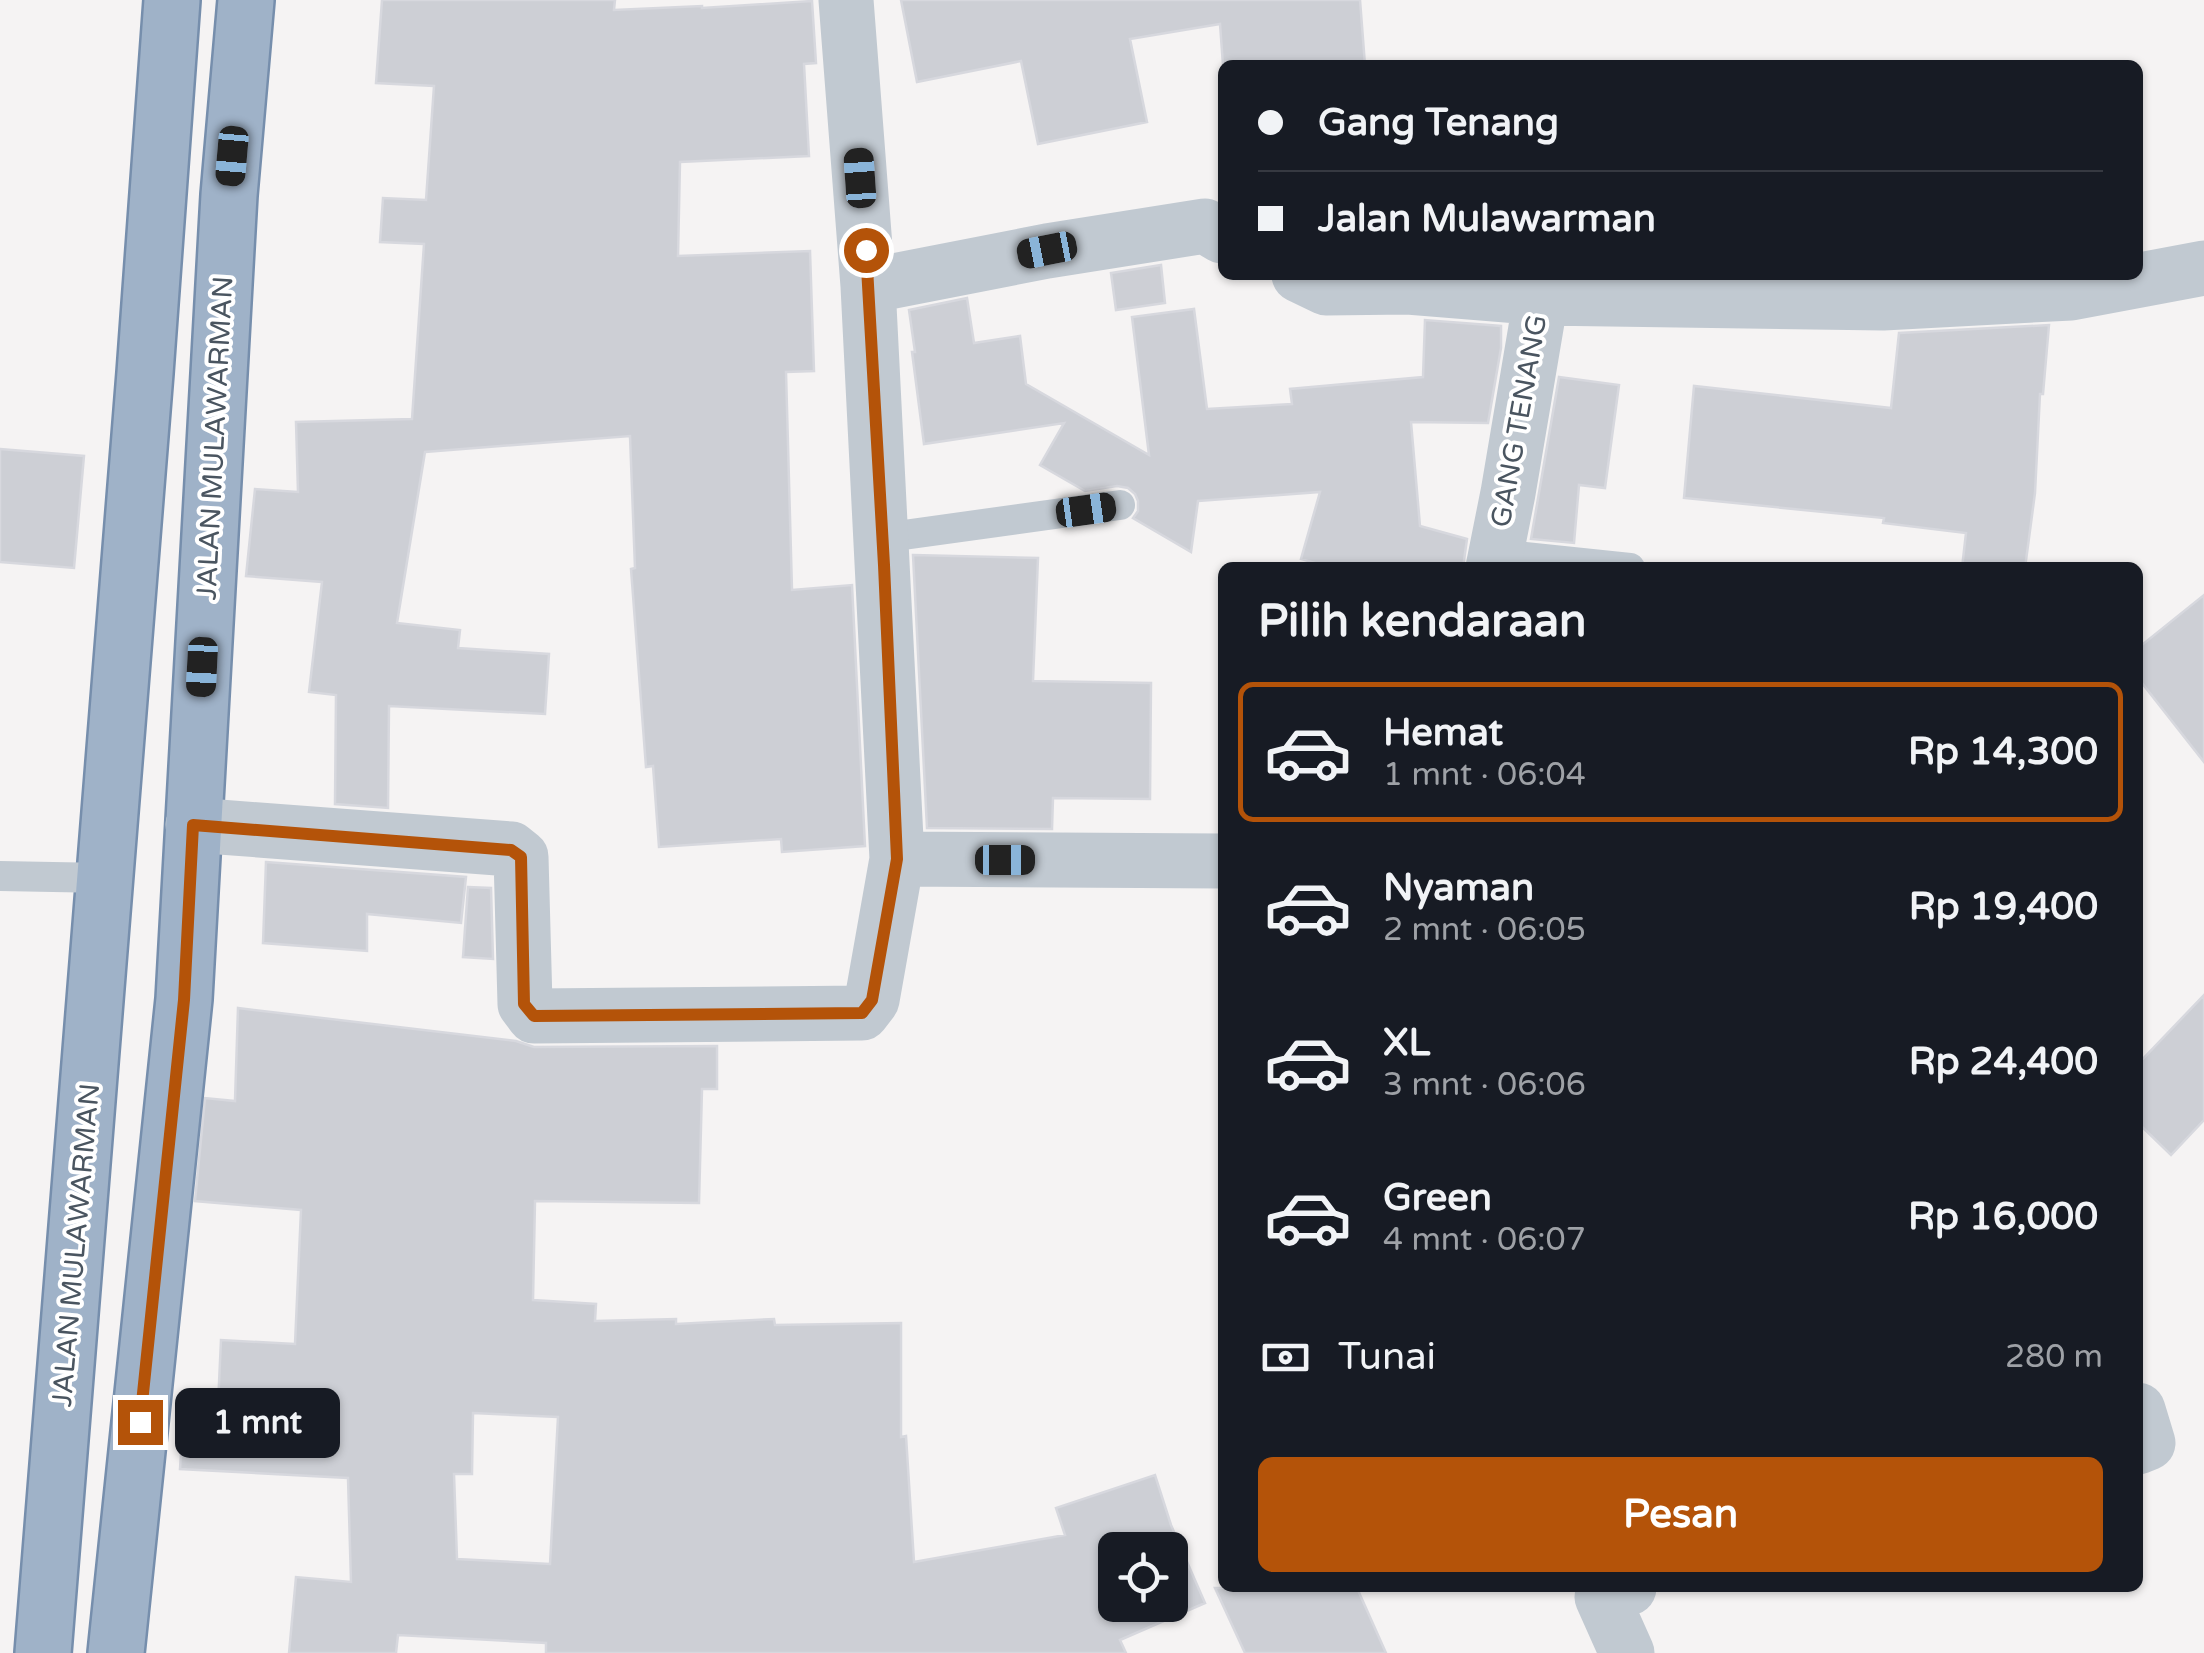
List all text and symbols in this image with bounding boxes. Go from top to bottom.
text: Gang Tenang [1318,100,1559,146]
car [214,125,250,187]
car [843,147,877,209]
text: Jalan Mulawarman [1318,196,1656,242]
route start [844,228,889,273]
car [1015,230,1079,270]
street label: JALAN MULAWARMAN [190,275,240,601]
street label: GANG TENANG [1484,312,1554,530]
car [1054,491,1118,529]
text: Pilih kendaraan [1258,595,1587,649]
car [185,636,219,698]
icon: car [1263,707,1353,797]
text: Hemat [1383,710,1503,756]
text: Rp 14,300 [1908,729,2098,775]
text: 1 mnt · 06:04 [1383,756,1586,794]
car [975,845,1035,875]
icon: car [1263,862,1353,952]
text: Nyaman [1383,865,1534,911]
text: Rp 19,400 [1909,884,2098,930]
text: 2 mnt · 06:05 [1383,911,1586,949]
icon: car [1263,1017,1353,1107]
text: XL [1383,1020,1430,1066]
text: Rp 24,400 [1909,1039,2098,1085]
text: 3 mnt · 06:06 [1383,1066,1586,1104]
street label: JALAN MULAWARMAN [45,1082,107,1408]
icon: car [1263,1172,1353,1262]
text: Green [1383,1175,1492,1221]
text: Rp 16,000 [1908,1194,2098,1240]
text: 4 mnt · 06:07 [1383,1221,1586,1259]
icon: cash [1258,1330,1313,1385]
text: Tunai [1338,1334,1436,1380]
text: 280 m [2005,1338,2103,1376]
callout: 1 mnt [175,1387,340,1457]
route end [118,1400,163,1445]
text: 1 mnt [213,1404,302,1442]
button: Pesan [1258,1457,2103,1572]
map controls [1098,1532,1188,1622]
button: locate [1098,1532,1188,1622]

